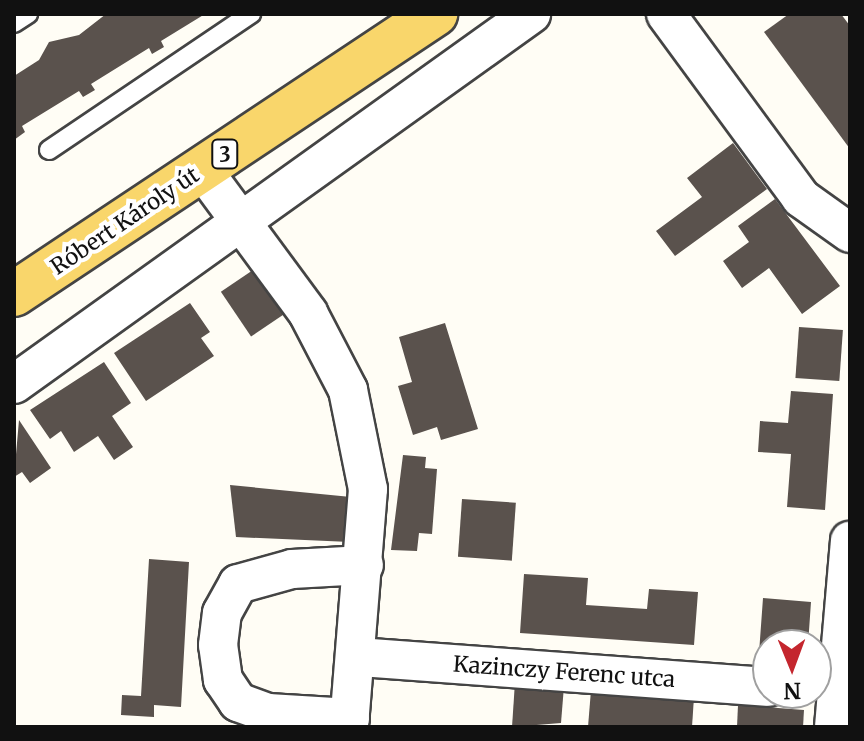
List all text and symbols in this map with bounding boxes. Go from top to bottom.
road number: 3 [211,138,239,170]
street label: Róbert Károly út [46,162,204,280]
north arrow [752,629,832,709]
street label: Kazinczy Ferenc utca [452,651,676,693]
text: N [783,677,801,705]

